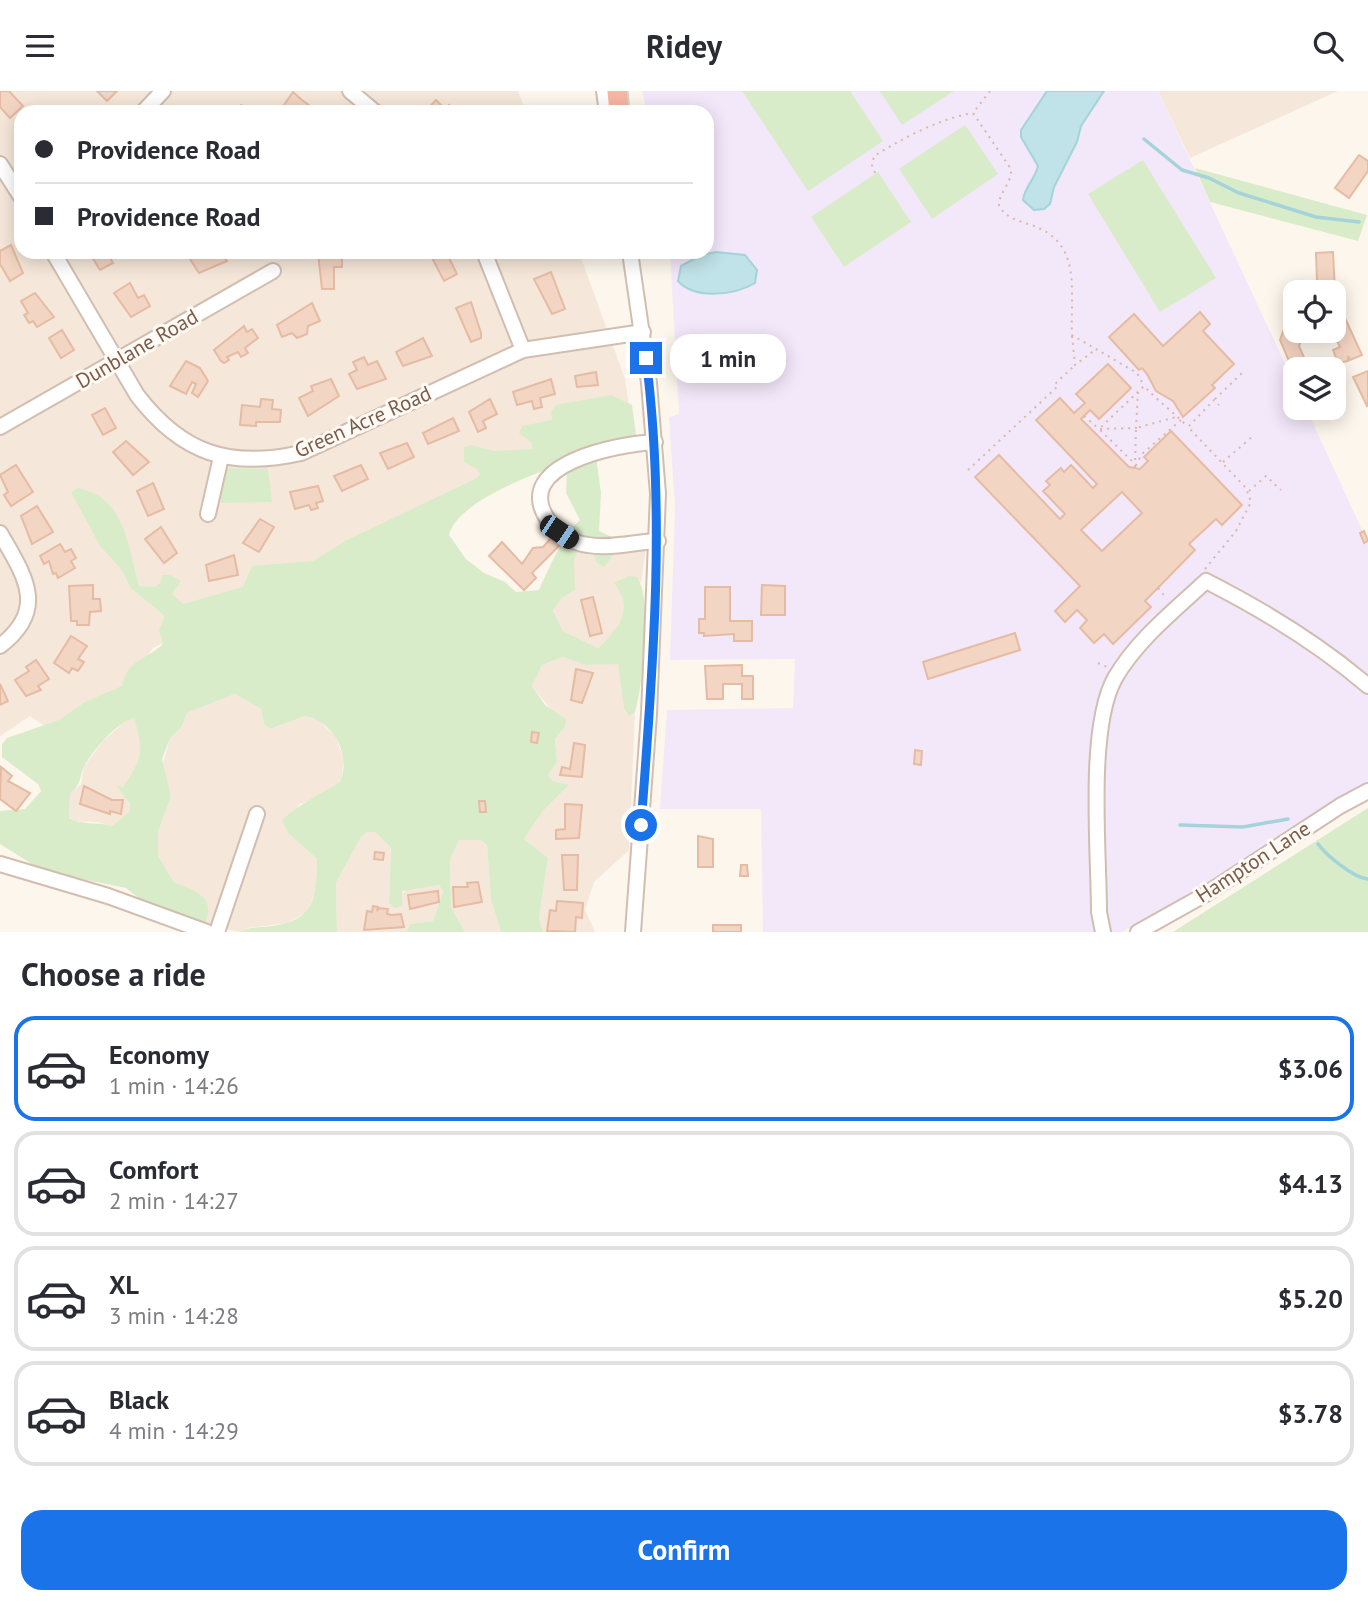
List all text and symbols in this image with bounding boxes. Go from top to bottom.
text: Ridey [646,25,722,67]
icon: menu [21,27,59,65]
icon: search [1309,27,1347,65]
text: Providence Road [77,133,261,166]
text: Providence Road [77,200,261,233]
map controls [1283,280,1346,420]
button: locate [1283,280,1346,343]
street label: Dunblane Road [71,303,203,394]
callout: 1 min [670,334,786,383]
route end [630,342,662,374]
text: 1 min [700,344,756,373]
button: layers [1283,357,1346,420]
street label: Green Acre Road [290,379,435,464]
car [536,512,583,552]
route start [625,809,657,841]
street label: Hampton Lane [1190,815,1315,909]
text: Choose a ride [21,953,206,995]
icon: car [25,1037,88,1100]
text: Economy [109,1038,209,1071]
text: $3.06 [1278,1052,1343,1085]
text: 1 min · 14:26 [109,1071,239,1100]
icon: car [25,1152,88,1215]
text: Comfort [109,1153,199,1186]
text: $4.13 [1278,1167,1343,1200]
text: 2 min · 14:27 [109,1186,239,1215]
icon: car [25,1267,88,1330]
text: XL [109,1268,139,1301]
text: $5.20 [1278,1282,1343,1315]
text: 3 min · 14:28 [109,1301,239,1330]
icon: car [25,1382,88,1445]
text: Black [109,1383,169,1416]
text: $3.78 [1278,1397,1343,1430]
text: 4 min · 14:29 [109,1416,239,1445]
button: Confirm [21,1510,1347,1590]

